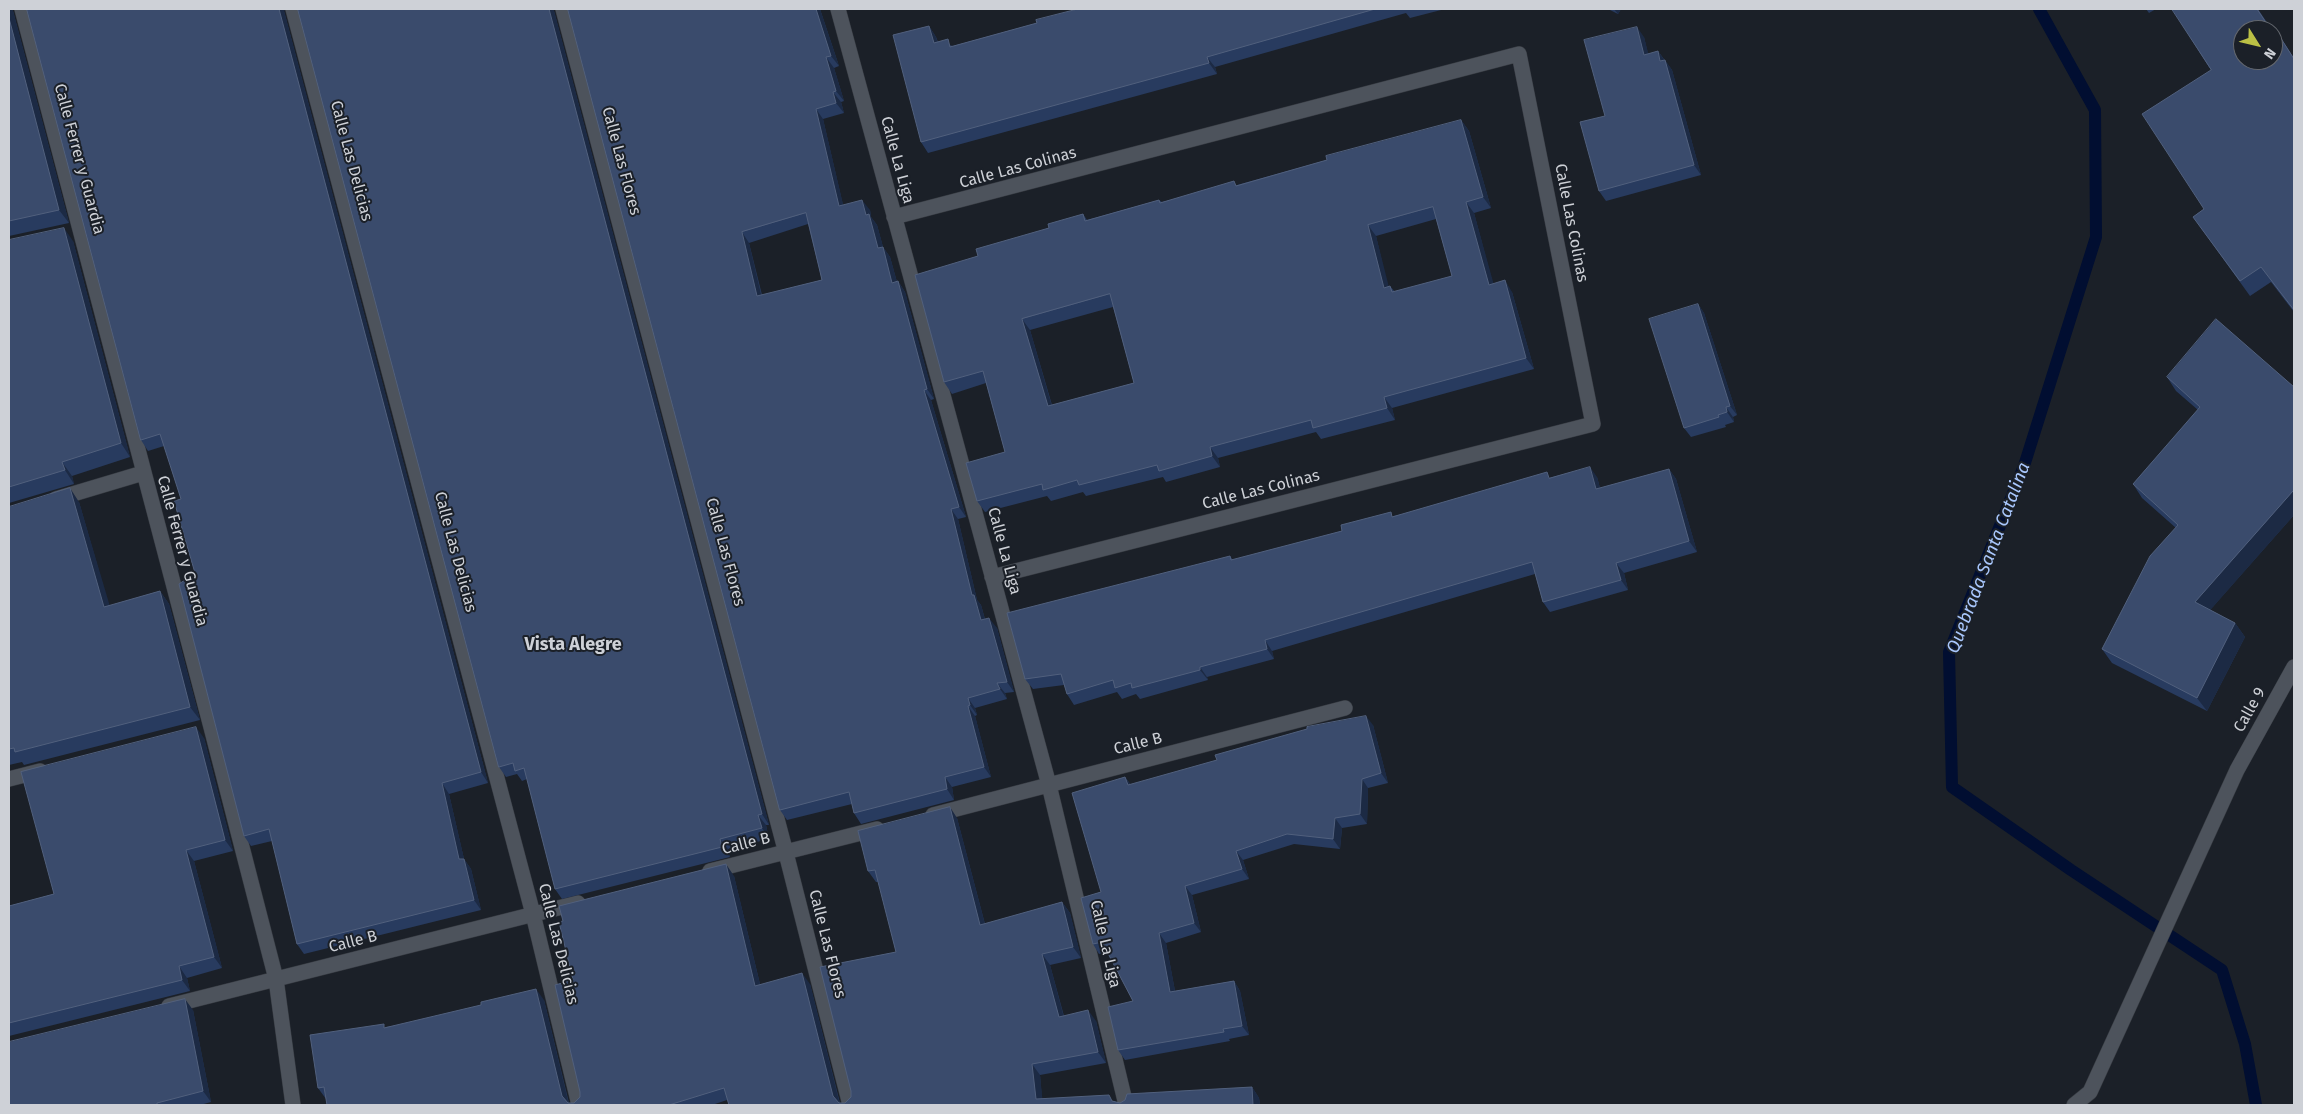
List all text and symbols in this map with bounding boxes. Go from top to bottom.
north arrow [2233,20,2283,70]
text: N [2260,45,2279,62]
street label: Calle Ferrer y Guardia [50,81,108,237]
street label: Calle Las Delicias [326,99,376,223]
street label: Calle Las Flores [597,105,645,217]
street label: Calle La Liga [876,114,918,206]
street label: Calle Las Colinas [957,143,1079,193]
street label: Calle Las Colinas [1550,162,1592,284]
water label: Quebrada Santa Catalina [1943,459,2035,657]
street label: Calle Las Colinas [1200,466,1322,514]
street label: Calle Ferrer y Guardia [153,473,211,629]
street label: Calle Las Delicias [430,490,480,614]
street label: Calle Las Flores [701,496,749,608]
street label: Calle La Liga [983,505,1025,597]
district label: Vista Alegre [524,634,622,656]
street label: Calle 9 [2230,684,2270,736]
street label: Calle B [1112,729,1164,759]
street label: Calle B [720,829,772,859]
street label: Calle Las Delicias [534,881,582,1007]
street label: Calle Las Flores [804,888,850,1000]
street label: Calle La Liga [1086,898,1124,990]
street label: Calle B [327,927,379,957]

